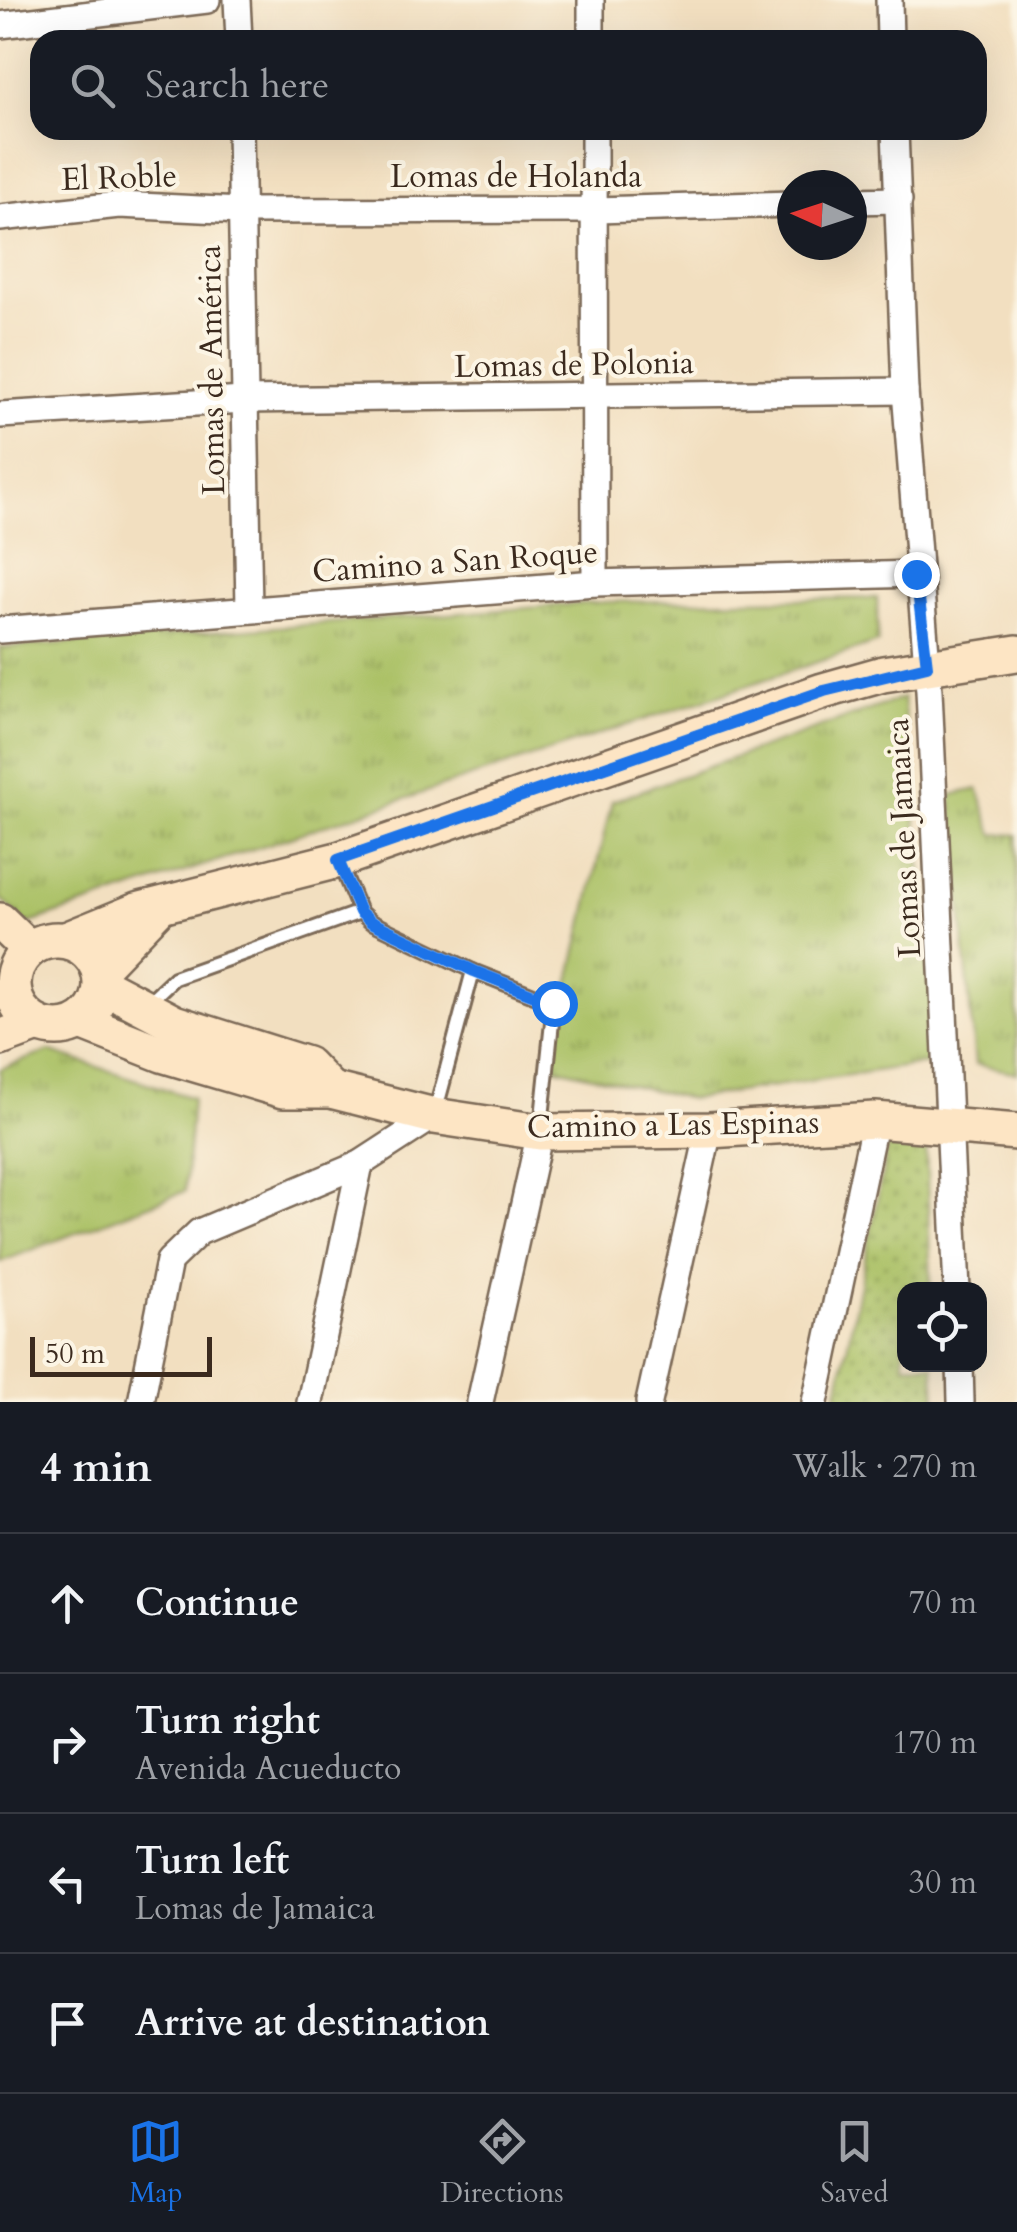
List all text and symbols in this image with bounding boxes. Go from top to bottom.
search box [30,30,987,140]
icon: search [65,58,120,113]
text: Search here [145,59,329,111]
street label: El Roble [60,154,178,202]
street label: Lomas de Holanda [390,155,642,199]
north arrow [777,170,867,260]
street label: Lomas de América [188,244,236,496]
street label: Lomas de Polonia [454,341,694,389]
street label: Camino a San Roque [311,530,599,594]
route end [894,552,940,598]
street label: Lomas de Jamaica [876,717,932,959]
route start [532,981,578,1027]
street label: Camino a Las Espinas [526,1100,820,1150]
map controls [897,1282,987,1372]
button: locate [897,1282,987,1372]
scale bar [30,1332,212,1376]
text: 50 m [45,1335,105,1373]
text: 4 min [40,1439,152,1496]
text: Walk · 270 m [792,1445,977,1489]
icon: ahead [40,1576,95,1631]
text: Continue [135,1577,299,1629]
text: 70 m [909,1581,977,1625]
text: Turn right [135,1695,320,1747]
icon: right [40,1716,95,1771]
text: 170 m [892,1721,977,1765]
text: Avenida Acueducto [135,1747,401,1791]
text: Turn left [135,1835,289,1887]
icon: left [40,1856,95,1911]
text: 30 m [909,1861,977,1905]
text: Lomas de Jamaica [135,1887,375,1931]
icon: arrive [40,1996,95,2051]
text: Arrive at destination [135,1997,490,2049]
tab: Map [128,2114,183,2212]
tab: Directions [440,2114,564,2212]
tab: Saved [821,2114,889,2212]

